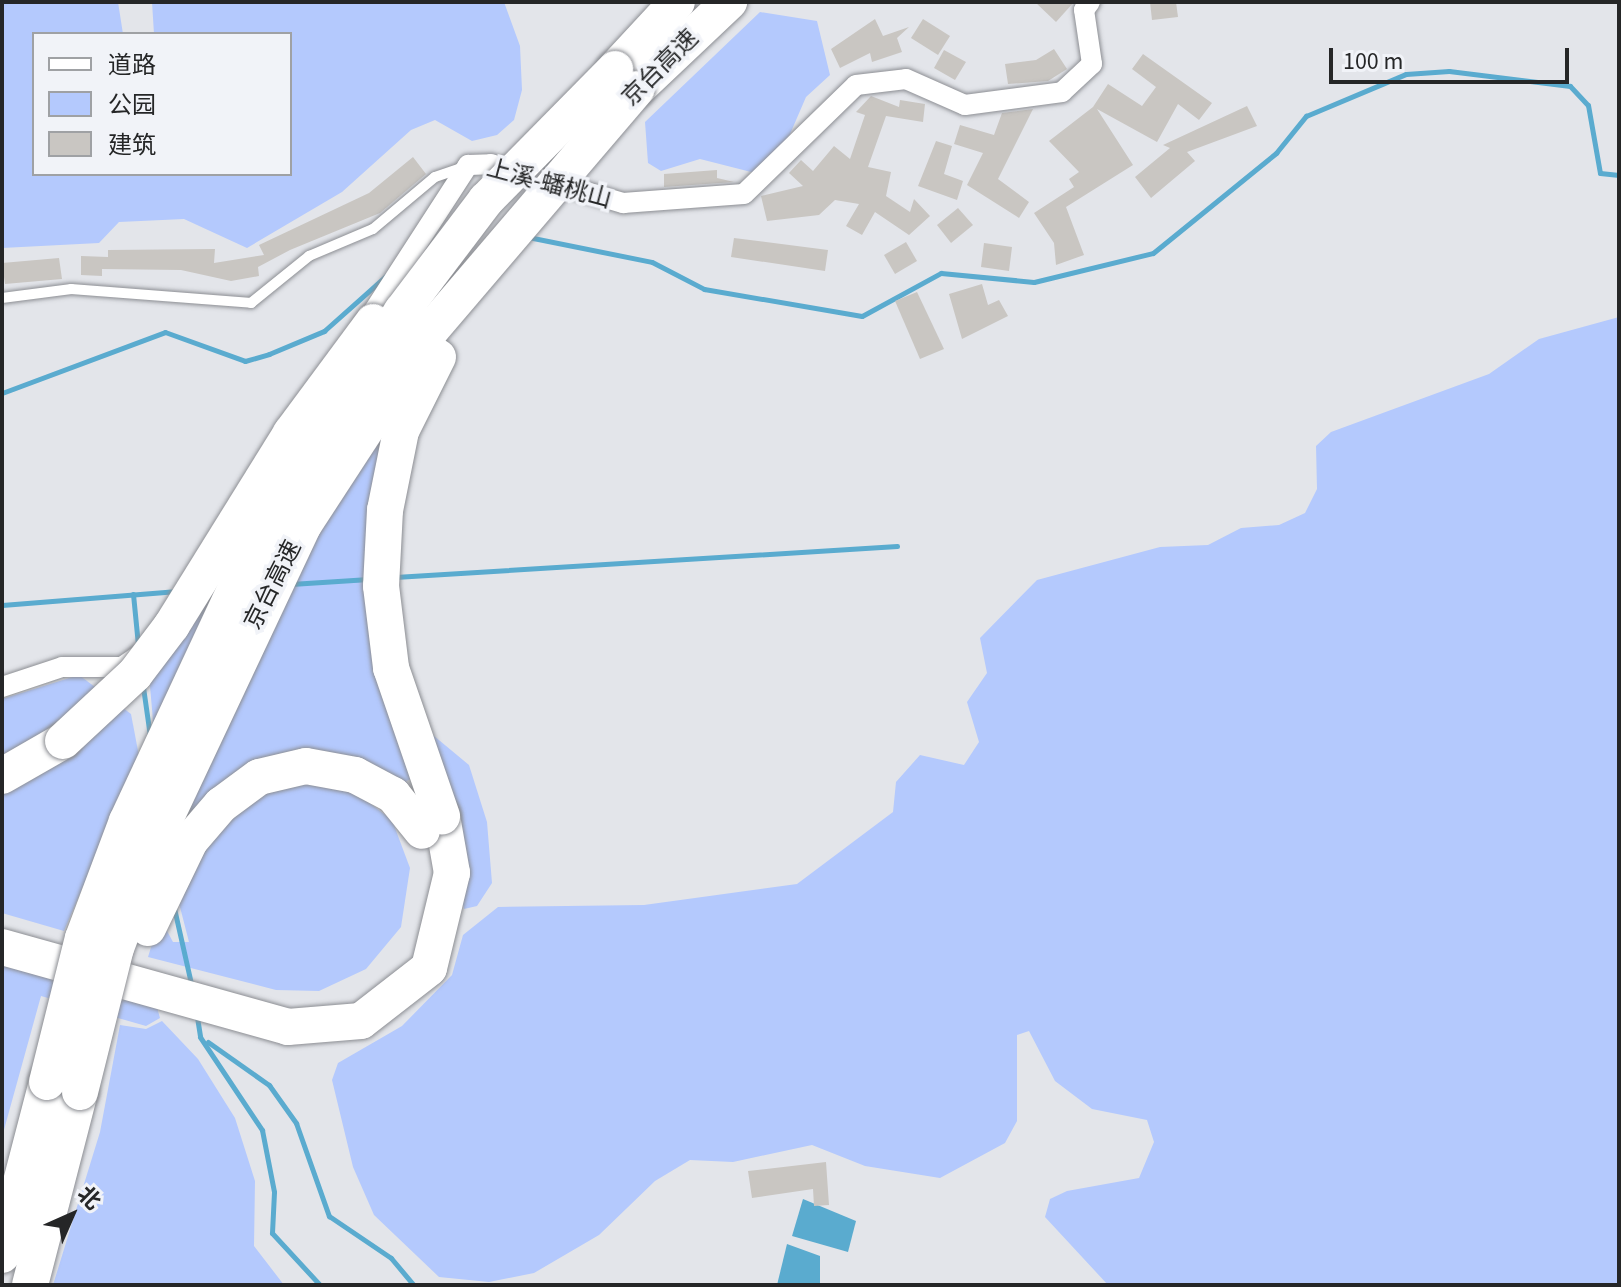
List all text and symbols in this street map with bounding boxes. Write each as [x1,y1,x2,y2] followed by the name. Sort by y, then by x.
[616,24,704,112] street label: 京台高速
[32,32,292,176] legend
[1333,32,1573,82] scale bar
[1343,44,1403,79] text: 100 m
[108,48,156,83] text: 道路
[108,88,156,123] text: 公园
[108,128,156,163] text: 建筑
[484,154,614,214] street label: 上溪-蟠桃山
[238,536,308,634] street label: 京台高速
[32,1175,112,1255] north arrow
[70,1179,108,1217] text: 北

